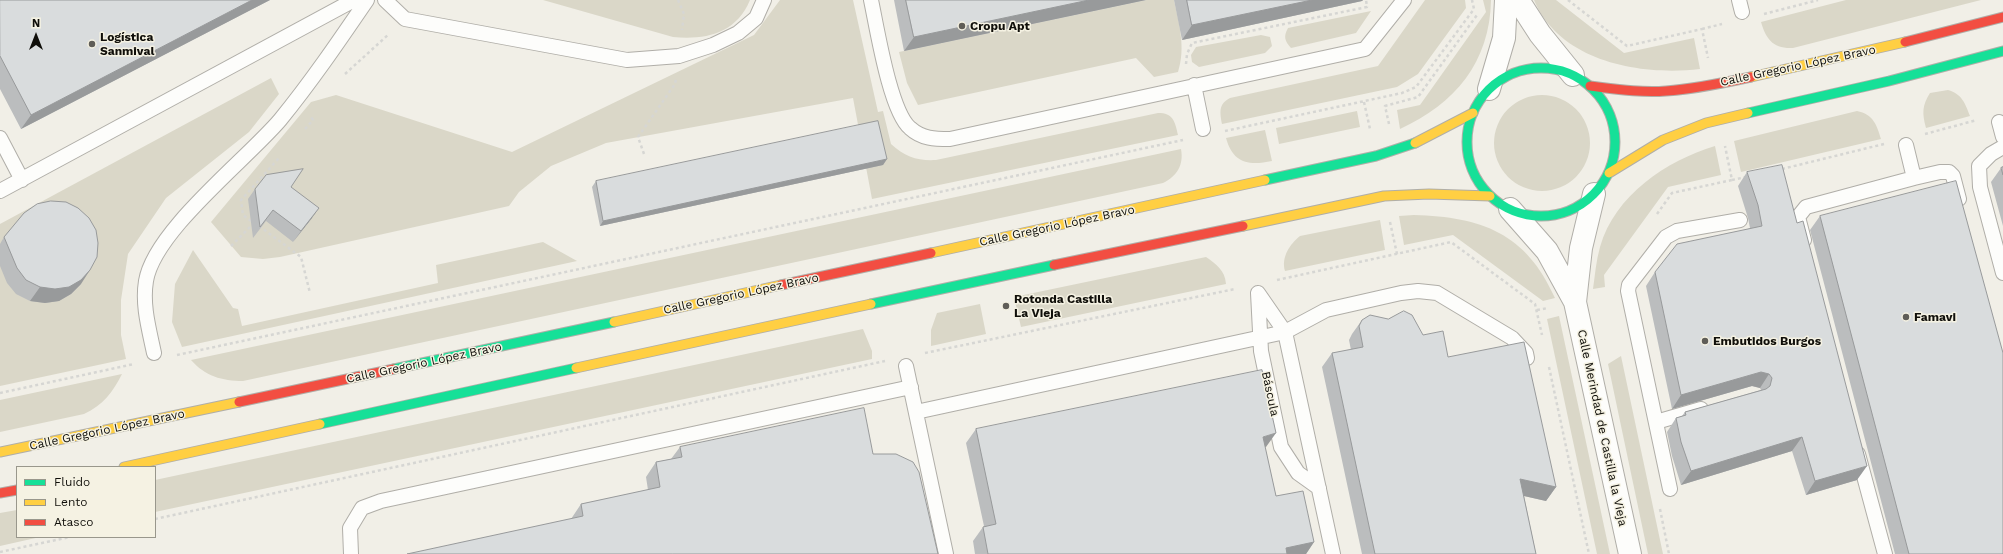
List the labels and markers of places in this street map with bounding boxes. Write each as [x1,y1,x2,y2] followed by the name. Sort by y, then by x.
[970,19,1030,33] place label: Cropu Apt
[957,21,967,31] marker: Cropu Apt
[100,30,154,58] place label: Logística Sanmival
[87,39,97,49] marker: Logística Sanmival
[1014,292,1112,320] place label: Rotonda Castilla La Vieja
[1001,301,1011,311] marker: Rotonda Castilla La Vieja
[1914,310,1956,324] place label: Famavi
[1901,312,1911,322] marker: Famavi
[1713,334,1821,348] place label: Embutidos Burgos
[1700,336,1710,346] marker: Embutidos Burgos

